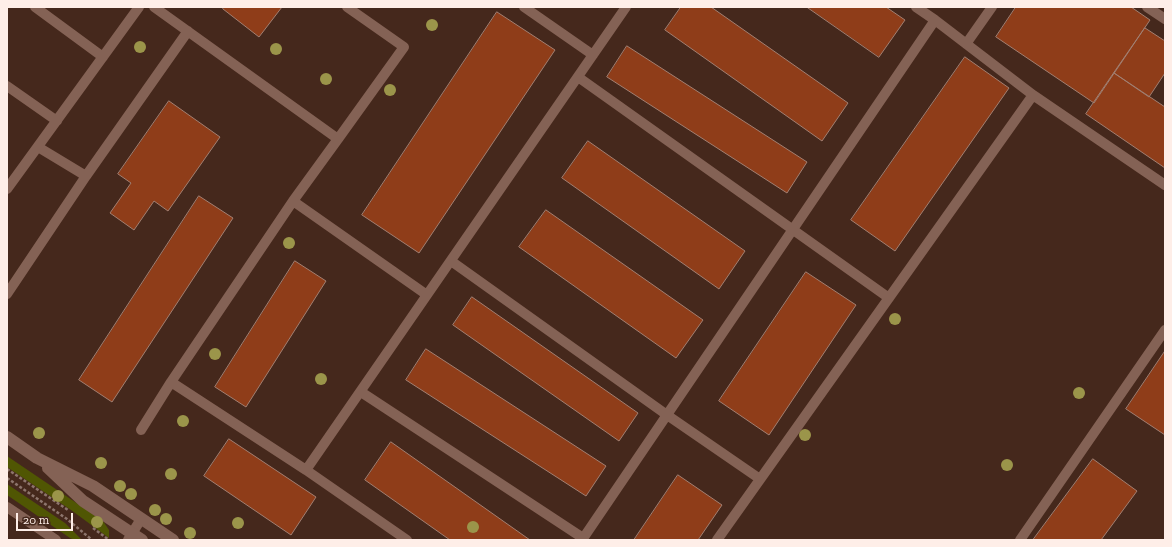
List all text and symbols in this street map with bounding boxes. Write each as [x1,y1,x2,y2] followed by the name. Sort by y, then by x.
[18,505,75,531] scale bar
[23,513,49,527] text: 20 m

